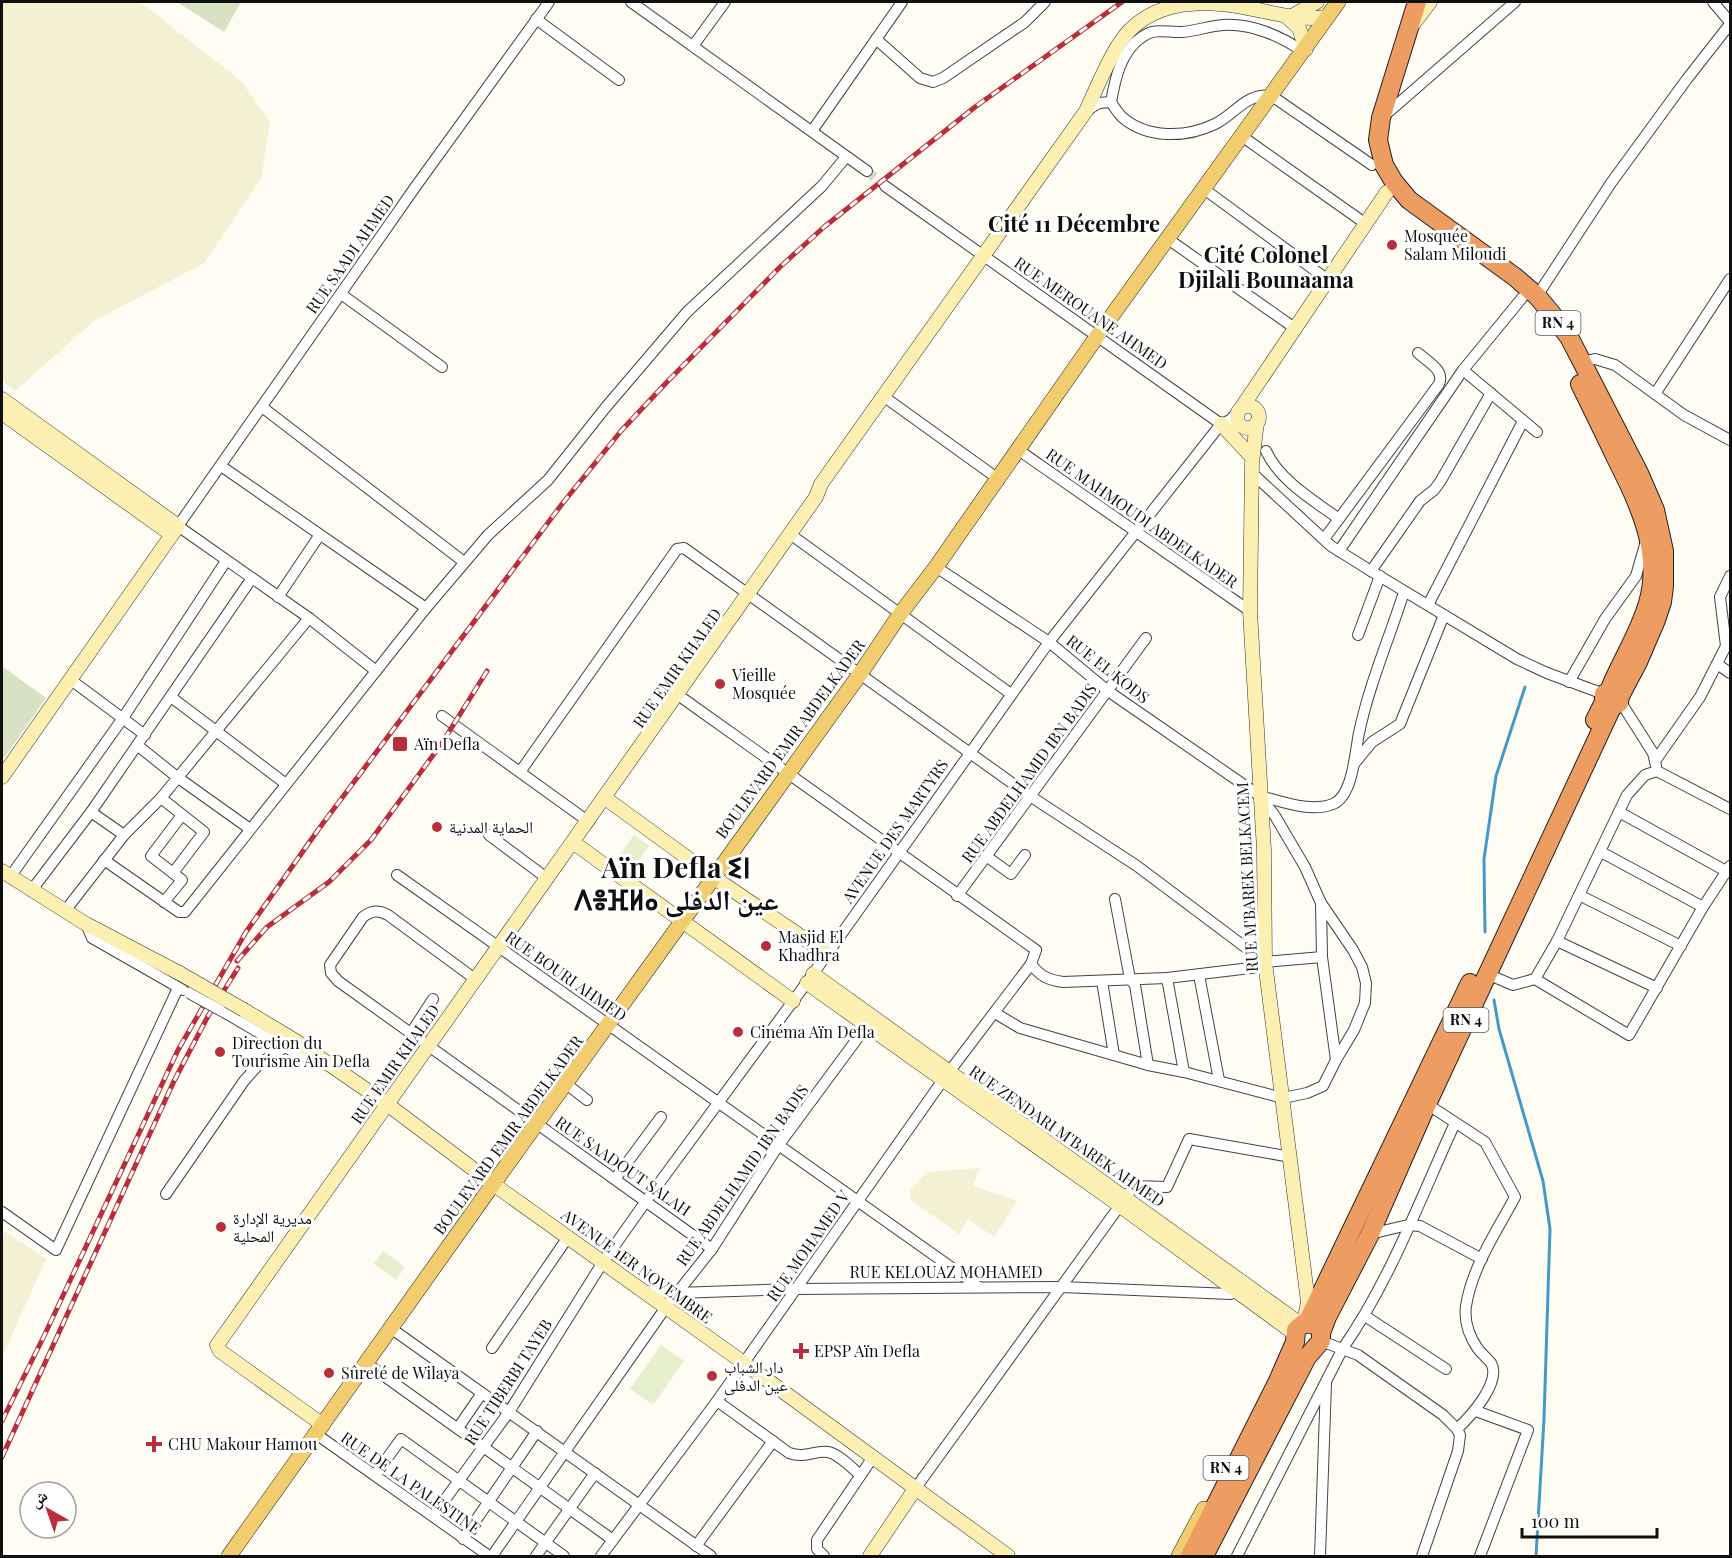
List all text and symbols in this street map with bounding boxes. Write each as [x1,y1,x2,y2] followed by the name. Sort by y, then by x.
[301,190,399,317] street label: RUE SAADI AHMED
[988,208,1160,238] district label: Cité 11 Décembre
[1404,225,1507,264] place label: Mosquée Salam Miloudi
[1385,238,1399,252] marker: Mosquée Salam Miloudi
[1178,239,1355,294] district label: Cité Colonel Djilali Bounaama
[1011,252,1172,374] street label: RUE MEROUANE AHMED
[1536,311,1580,335] road number: RN 4
[1042,443,1243,592] street label: RUE MAHMOUDI ABDELKADER
[627,604,726,732] street label: RUE EMIR KHALED
[1063,630,1154,708] street label: RUE EL KODS
[710,634,869,842] street label: BOULEVARD EMIR ABDELKADER
[731,664,796,703] place label: Vieille Mosquée
[713,677,727,691] marker: Vieille Mosquée
[956,679,1101,867] street label: RUE ABDELHAMID IBN BADIS
[413,733,480,754] place label: Aïn Defla
[391,735,409,753] marker: Aïn Defla
[836,755,952,908] street label: AVENUE DES MARTYRS
[1231,781,1262,973] street label: RUE M'BAREK BELKACEM
[449,816,533,837] place label: الحماية المدنية
[430,820,444,834] marker: الحماية المدنية
[574,848,778,918] district label: Aïn Defla ⵉⵏ ⴷⴻⴼⵍⴰ عين الدفلى
[501,926,631,1025] street label: RUE BOURI AHMED
[778,926,844,965] place label: Masjid El Khadhra
[759,939,773,953] marker: Masjid El Khadhra
[345,1000,444,1128] street label: RUE EMIR KHALED
[1444,1008,1488,1032] road number: RN 4
[750,1021,875,1042] place label: Cinéma Aïn Defla
[731,1025,745,1039] marker: Cinéma Aïn Defla
[428,1030,587,1238] street label: BOULEVARD EMIR ABDELKADER
[232,1032,370,1071] place label: Direction du Tourisme Ain Defla
[213,1045,227,1059] marker: Direction du Tourisme Ain Defla
[965,1060,1169,1211] street label: RUE ZENDARI M'BAREK AHMED
[671,1080,812,1270] street label: RUE ABDELHAMID IBN BADIS
[551,1111,695,1220] street label: RUE SAADOUT SALAH
[761,1185,854,1305] street label: RUE MOHAMED V
[557,1203,717,1327] street label: AVENUE 1ER NOVEMBRE
[233,1207,312,1246] place label: مديرية الإدارة المحلية
[214,1220,228,1234] marker: مديرية الإدارة المحلية
[850,1261,1042,1282] street label: RUE KELOUAZ MOHAMED
[459,1315,556,1449] street label: RUE TIBERBI TAYEB
[814,1340,920,1361] place label: EPSP Aïn Defla
[792,1342,810,1360] marker: EPSP Aïn Defla
[724,1356,788,1396] place label: دار الشباب عين الدفلى
[341,1362,460,1383] place label: Sûreté de Wilaya
[322,1366,336,1380] marker: Sûreté de Wilaya
[705,1369,719,1383] marker: دار الشباب عين الدفلى
[337,1426,485,1539] street label: RUE DE LA PALESTINE
[168,1433,317,1454] place label: CHU Makour Hamou
[145,1435,163,1453] marker: CHU Makour Hamou
[1204,1456,1248,1480] road number: RN 4
[18,1480,78,1540] north arrow
[25,1485,51,1512] text: ش
[1522,1501,1657,1539] scale bar
[1531,1509,1580,1533] text: 100 m

